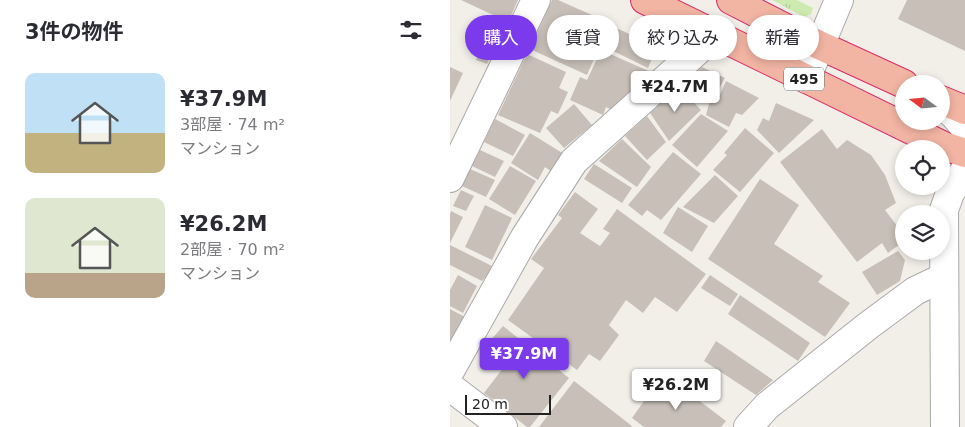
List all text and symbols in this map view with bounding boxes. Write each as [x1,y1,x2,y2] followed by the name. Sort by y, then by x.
[465,15,537,60] chip: 購入
[547,15,619,60] chip: 賃貸
[629,15,737,60] chip: 絞り込み
[747,15,819,60] chip: 新着
[397,16,425,44] icon: filters
[25,20,124,44] text: 3件の物件
[784,68,824,90] road number: 495
[634,70,716,113] pin: ¥24.7M
[895,75,950,130] north arrow
[895,75,950,260] map controls
[642,77,708,96] text: ¥24.7M
[180,87,267,111] text: ¥37.9M
[65,93,125,153] icon: home
[180,115,285,134] text: 3部屋 · 74 m²
[180,139,260,158] text: マンション
[895,140,950,195] button: locate
[895,205,950,260] button: layers
[180,212,267,236] text: ¥26.2M
[65,218,125,278] icon: home
[180,240,285,259] text: 2部屋 · 70 m²
[180,264,260,283] text: マンション
[483,338,565,380] pin: ¥37.9M
[491,344,557,363] text: ¥37.9M
[635,368,717,411] pin: ¥26.2M
[643,375,709,394] text: ¥26.2M
[465,392,551,415] scale bar
[472,396,508,412] text: 20 m

